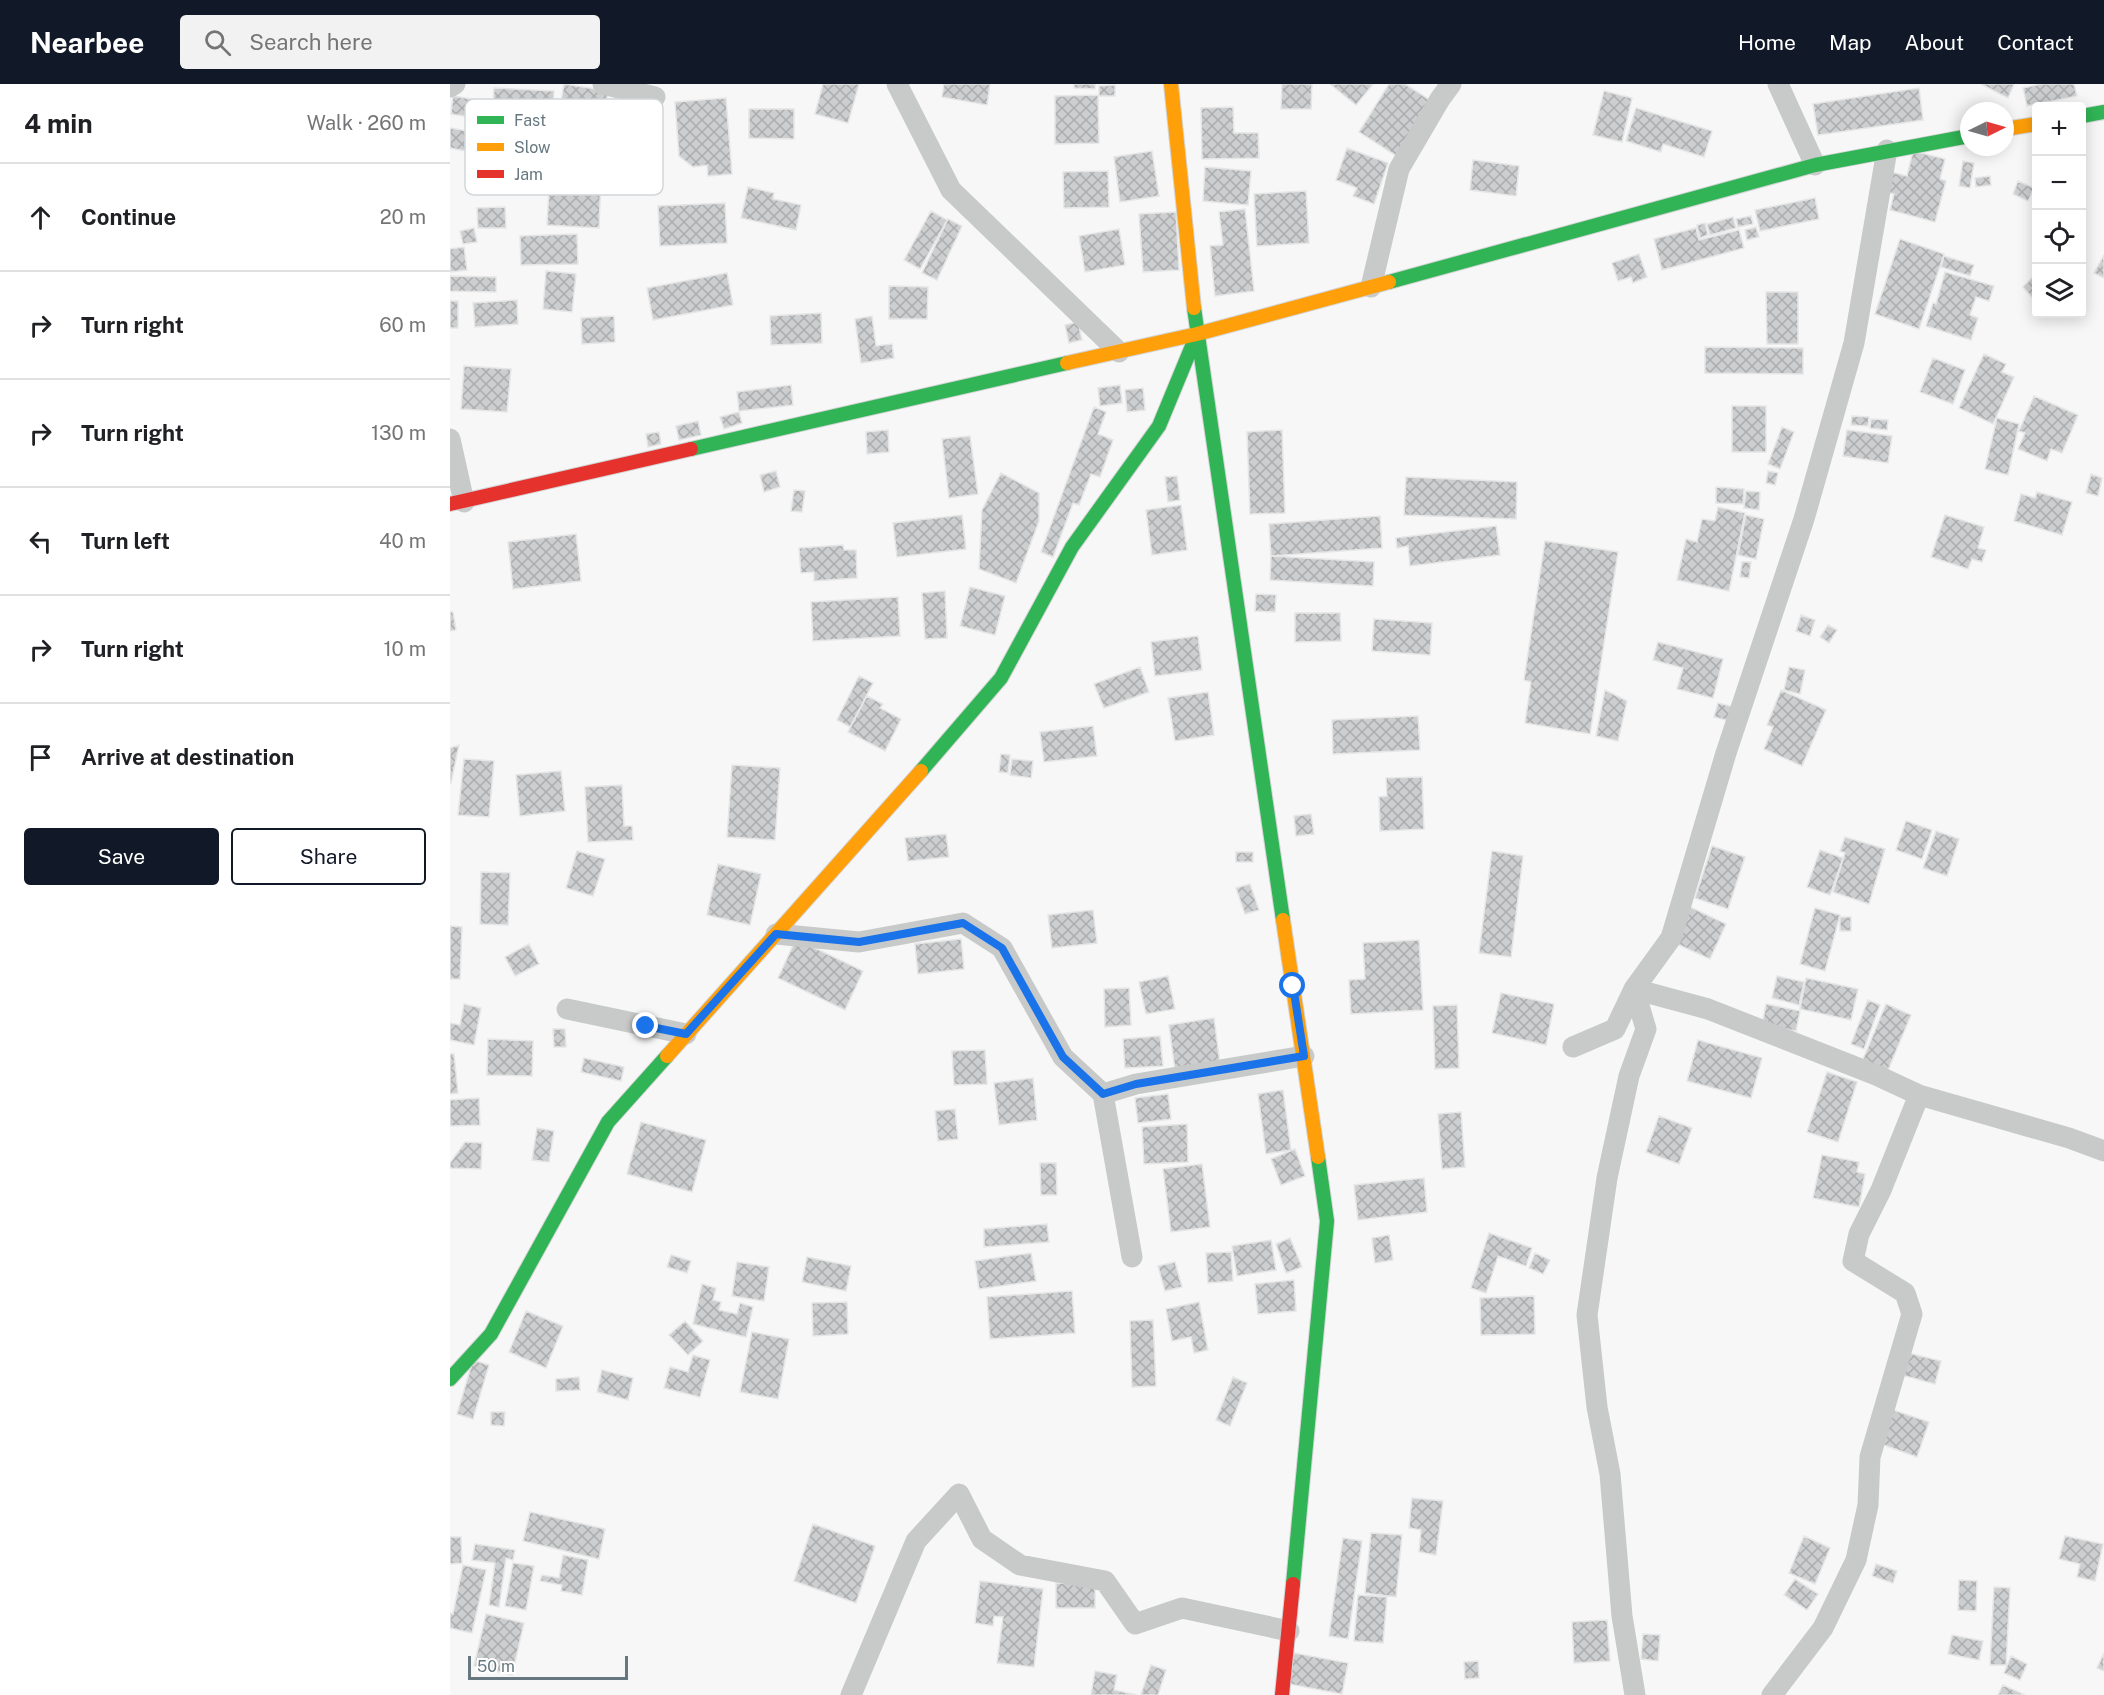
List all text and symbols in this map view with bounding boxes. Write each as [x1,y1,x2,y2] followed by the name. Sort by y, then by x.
[180,15,600,69] search box
[30,26,144,59] text: Nearbee
[201,26,234,59] icon: search
[249,29,373,55] text: Search here
[1738,30,1796,55] text: Home
[1829,30,1872,55] text: Map
[1905,30,1964,55] text: About
[1997,30,2074,55] text: Contact
[465,99,663,195] legend
[1960,102,2014,156] north arrow
[2032,102,2086,318] map controls
[2032,102,2086,156] button: +
[24,108,93,139] text: 4 min
[307,111,426,135] text: Walk · 260 m
[514,111,546,130] text: Fast
[514,138,551,157] text: Slow
[2032,156,2086,210] button: −
[514,165,543,184] text: Jam
[24,201,57,234] icon: ahead
[81,204,176,230] text: Continue
[380,205,426,229] text: 20 m
[2032,210,2086,264] button: locate
[2032,264,2086,318] button: layers
[24,309,57,342] icon: right
[81,312,184,338] text: Turn right
[379,313,426,337] text: 60 m
[24,417,57,450] icon: right
[81,420,184,446] text: Turn right
[371,421,426,445] text: 130 m
[24,525,57,558] icon: left
[81,528,170,554] text: Turn left
[379,529,426,553] text: 40 m
[24,633,57,666] icon: right
[81,636,184,662] text: Turn right
[383,637,426,661] text: 10 m
[24,741,57,774] icon: arrive
[81,744,294,770] text: Arrive at destination
[24,828,219,885] button: Save
[231,828,426,885] button: Share
[1279,972,1305,998] route start
[632,1012,658,1038] route end
[468,1653,628,1680] scale bar
[477,1657,515,1676] text: 50 m

